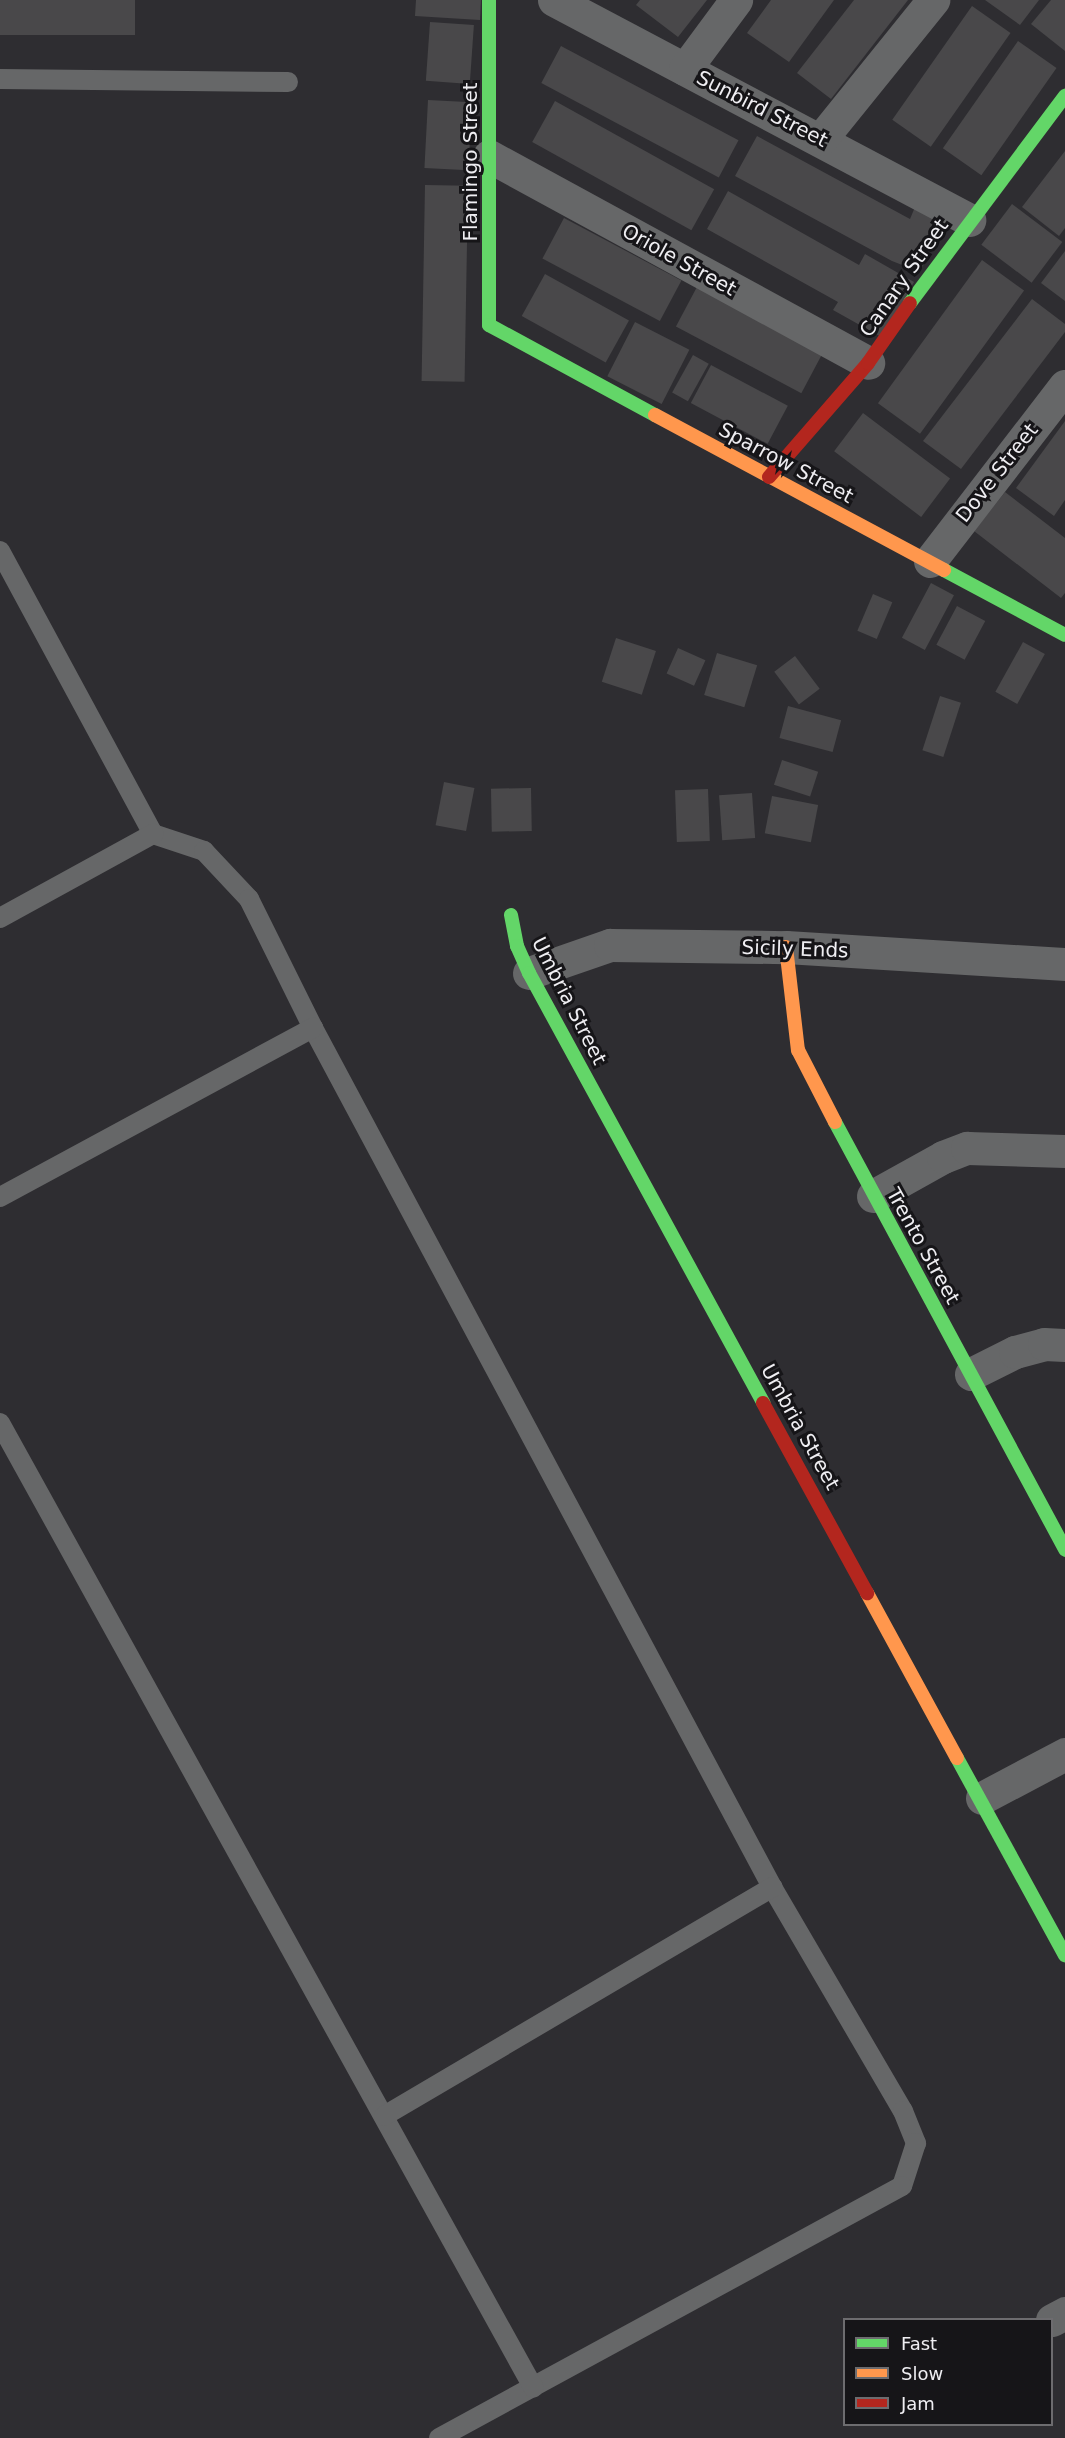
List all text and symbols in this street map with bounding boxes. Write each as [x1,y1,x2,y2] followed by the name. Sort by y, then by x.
[692,66,832,152] street label: Sunbird Street
[458,82,482,242] street label: Flamingo Street
[854,214,954,342] street label: Canary Street
[618,219,740,301] street label: Oriole Street
[715,417,857,509] street label: Sparrow Street
[951,419,1043,527] street label: Dove Street
[527,933,611,1069] street label: Umbria Street
[741,935,849,963] street label: Sicily Ends
[881,1184,965,1308] street label: Trento Street
[756,1360,844,1494] street label: Umbria Street
[843,2318,1053,2426] legend
[901,2333,937,2354] text: Fast
[901,2363,943,2384] text: Slow
[901,2393,935,2414] text: Jam

